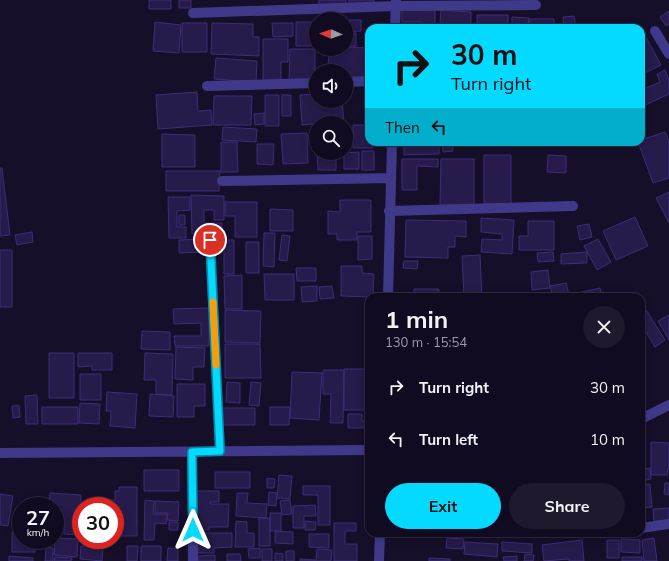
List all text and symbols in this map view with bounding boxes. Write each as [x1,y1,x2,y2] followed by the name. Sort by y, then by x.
[309,12,353,56] north arrow
[309,12,353,160] map controls
[451,37,517,72] text: 30 m
[385,40,437,92] icon: right
[309,64,353,108] button: sound
[451,72,531,95] text: Turn right
[309,116,353,160] button: search
[428,116,450,138] icon: left
[385,118,420,137] text: Then
[193,223,227,257] pin
[199,229,221,251] icon: arrive
[385,304,448,334] text: 1 min
[583,306,625,348] button: close
[385,334,467,350] text: 130 m · 15:54
[385,376,407,398] icon: right
[419,378,489,397] text: Turn right
[590,378,625,397] text: 30 m
[385,428,407,450] icon: left
[419,430,478,449] text: Turn left
[590,430,625,449] text: 10 m
[385,483,501,529] button: Exit
[509,483,625,529] button: Share
[72,497,124,549] speed limit sign: 30
[26,505,50,530] text: 27
[172,509,214,551] position arrow
[27,526,49,539] text: km/h

